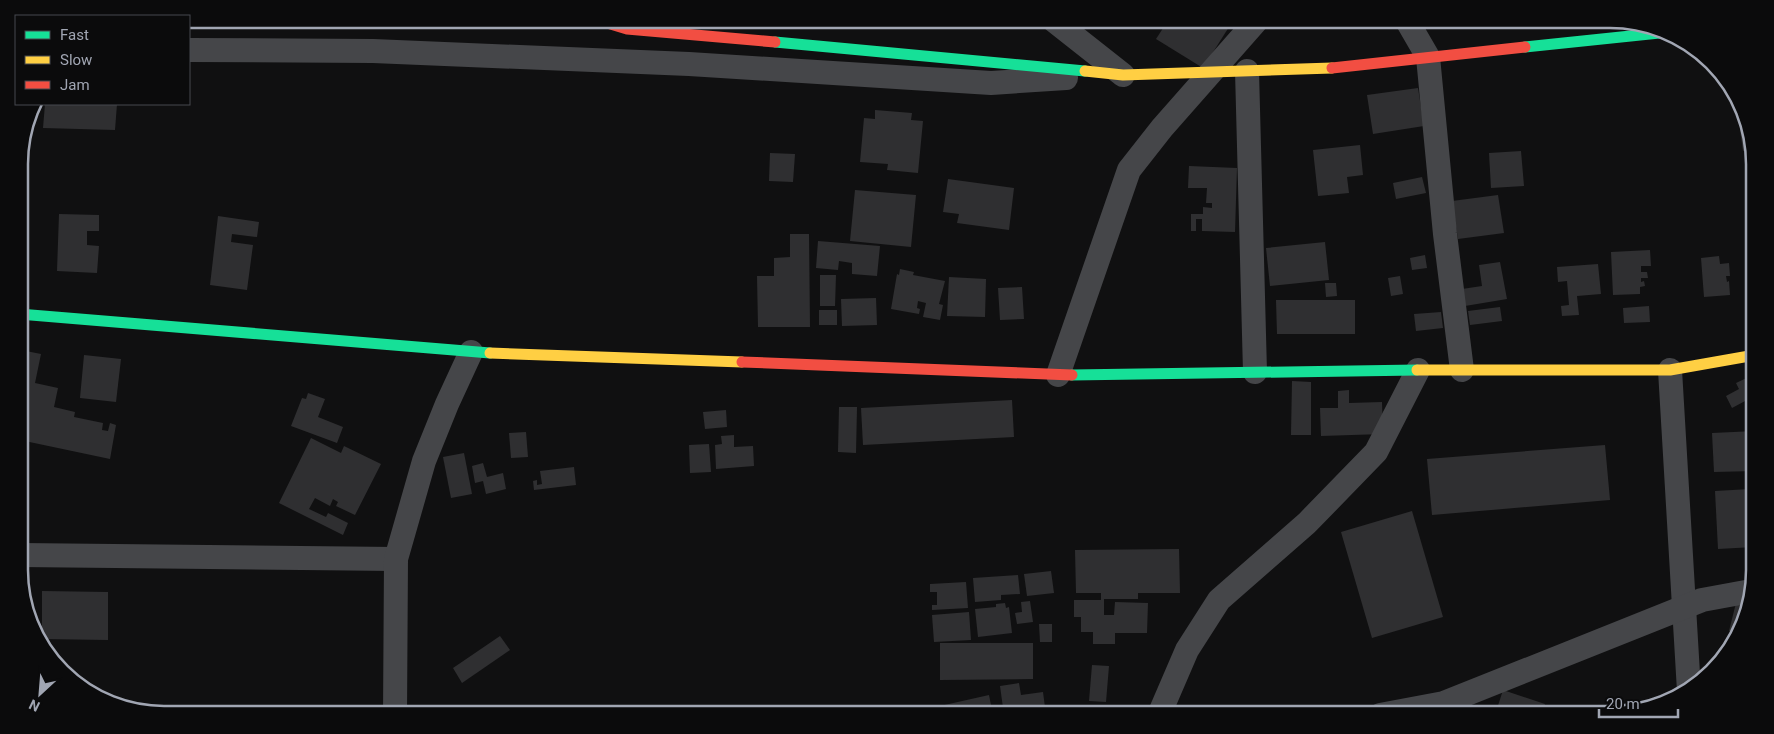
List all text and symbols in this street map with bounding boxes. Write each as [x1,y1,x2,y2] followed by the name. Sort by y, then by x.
[15,15,190,105] legend
[60,26,89,44] text: Fast
[60,51,92,69] text: Slow
[60,76,90,94] text: Jam
[15,669,65,719] north arrow
[1599,686,1678,718] scale bar
[1606,695,1640,713] text: 20 m
[26,696,42,715] text: N

